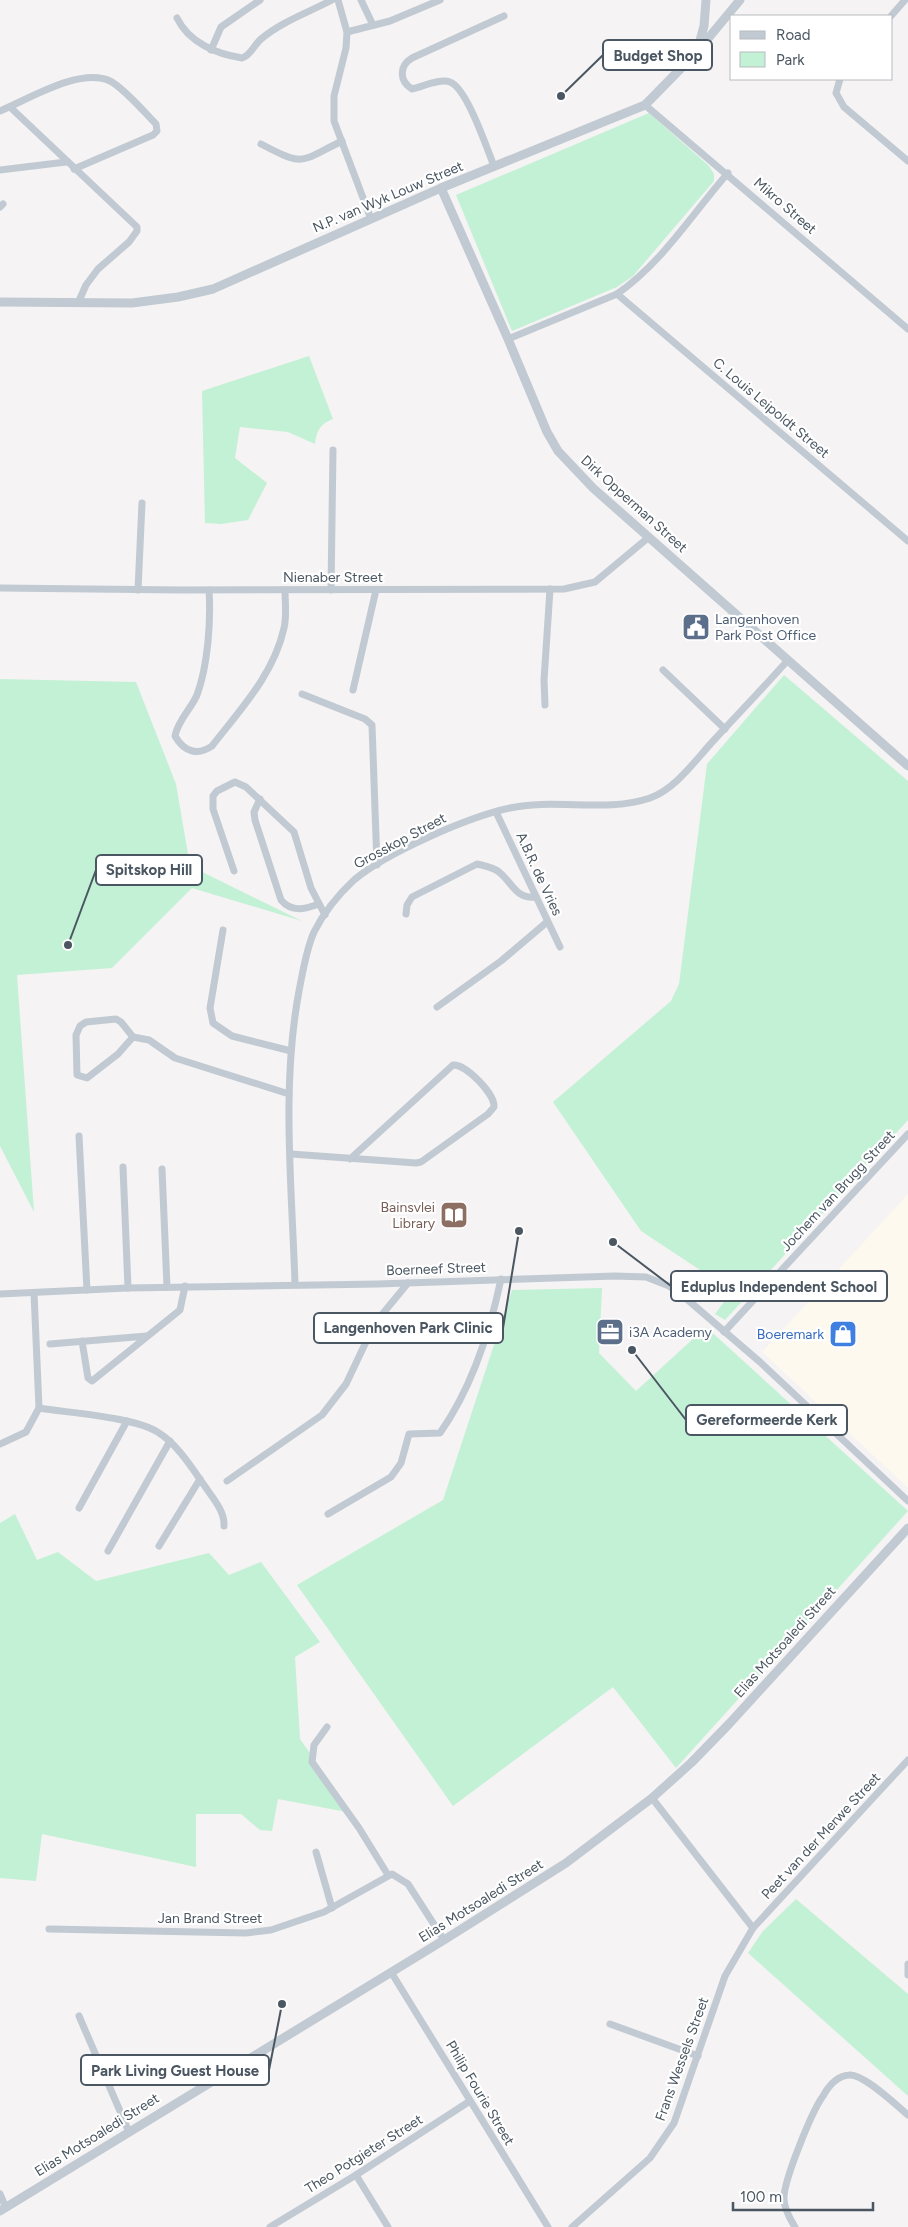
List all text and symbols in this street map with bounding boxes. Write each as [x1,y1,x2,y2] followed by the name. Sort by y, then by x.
[730,15,893,80] legend
[776,26,811,44] text: Road
[603,40,712,70] callout: Budget Shop
[614,47,702,65] text: Budget Shop
[776,51,805,69] text: Park
[310,158,466,236] street label: N.P. van Wyk Louw Street
[750,174,820,238] street label: Mikro Street
[709,354,833,462] street label: C. Louis Leipoldt Street
[577,452,691,556] street label: Dirk Opperman Street
[283,569,383,586] street label: Nienaber Street
[715,611,816,644] place label: Langenhoven Park Post Office
[681,612,711,642] public building icon: Langenhoven Park Post Office
[351,809,449,873] street label: Grosskop Street
[512,830,566,918] street label: A.B.R. de Vries
[96,855,202,885] callout: Spitskop Hill
[106,861,192,879] text: Spitskop Hill
[777,1127,899,1255] street label: Jochem van Brugg Street
[380,1199,436,1232] place label: Bainsvlei Library
[439,1200,469,1230] library icon: Bainsvlei Library
[386,1259,486,1279] street label: Boerneef Street
[671,1271,887,1301] callout: Eduplus Independent School
[681,1278,877,1296] text: Eduplus Independent School
[314,1313,503,1343] callout: Langenhoven Park Clinic
[595,1317,625,1347] office icon: i3A Academy
[323,1319,493,1337] text: Langenhoven Park Clinic
[828,1319,858,1349] shop icon: Boeremark
[629,1324,713,1341] place label: i3A Academy
[757,1326,824,1343] place label: Boeremark
[686,1405,847,1435] callout: Gereformeerde Kerk
[696,1411,838,1429] text: Gereformeerde Kerk
[731,1583,839,1701] street label: Elias Motsoaledi Street
[758,1769,884,1903] street label: Peet van der Merwe Street
[416,1856,546,1946] street label: Elias Motsoaledi Street
[158,1910,262,1927] street label: Jan Brand Street
[652,1995,712,2123] street label: Frans Wessels Street
[442,2038,518,2148] street label: Philip Fourie Street
[81,2055,269,2085] callout: Park Living Guest House
[91,2062,260,2080] text: Park Living Guest House
[32,2090,162,2180] street label: Elias Motsoaledi Street
[302,2111,426,2197] street label: Theo Potgieter Street
[733,2180,873,2212] scale bar
[740,2188,782,2206] text: 100 m

